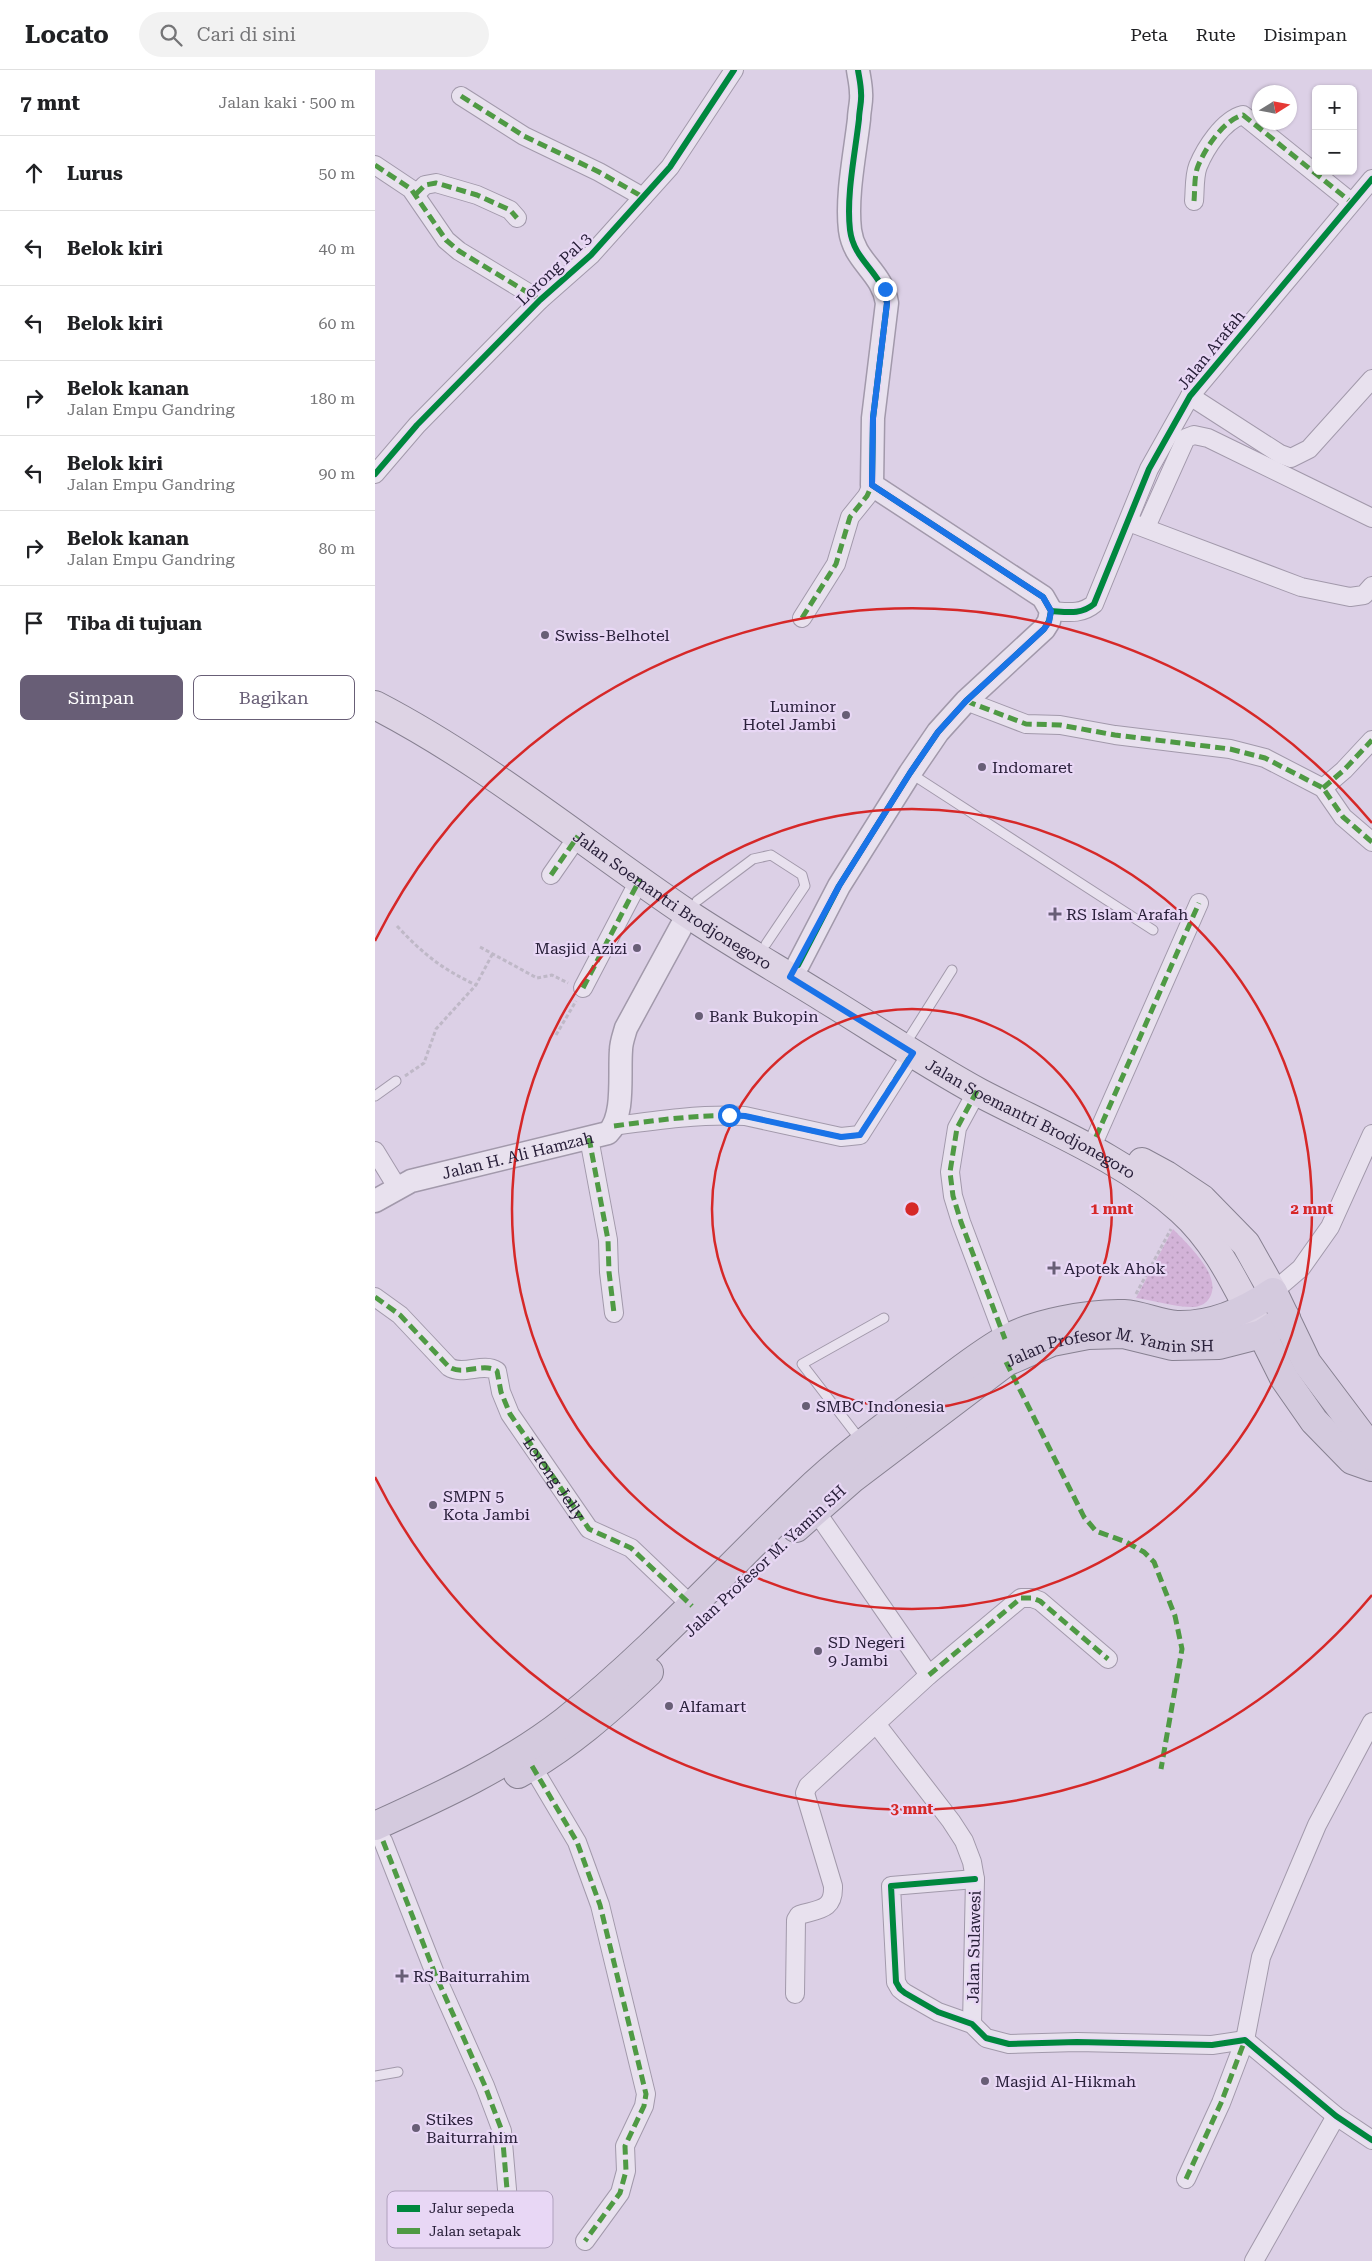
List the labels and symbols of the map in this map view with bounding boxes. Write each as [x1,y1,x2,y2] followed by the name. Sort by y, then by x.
[1252,85,1297,130] north arrow
[513,229,595,309] street label: Lorong Pal 3
[874,278,897,301] route end
[1173,306,1249,394] street label: Jalan Arafah
[555,626,670,645] place label: Swiss-Belhotel
[539,629,551,641] marker: Swiss-Belhotel
[742,697,836,734] place label: Luminor Hotel Jambi
[840,709,852,721] marker: Luminor Hotel Jambi
[992,758,1073,777] place label: Indomaret
[976,761,988,773] marker: Indomaret
[570,826,775,973] street label: Jalan Soemantri Brodjonegoro
[1066,905,1188,924] place label: RS Islam Arafah
[1048,907,1062,921] marker: RS Islam Arafah
[535,939,627,958] place label: Masjid Azizi
[631,942,643,954] marker: Masjid Azizi
[709,1007,818,1026] place label: Bank Bukopin
[693,1010,705,1022] marker: Bank Bukopin
[923,1054,1139,1183] street label: Jalan Soemantri Brodjonegoro
[718,1104,741,1127] route start
[440,1127,595,1183] street label: Jalan H. Ali Hamzah
[903,1200,921,1218] centre of rings
[1091,1200,1133,1218] text: 1 mnt
[1291,1200,1333,1218] text: 2 mnt
[1064,1259,1166,1278] place label: Apotek Ahok
[1048,1262,1060,1274] marker: Apotek Ahok
[1002,1323,1214,1371] street label: Jalan Profesor M. Yamin SH
[816,1397,945,1416] place label: SMBC Indonesia
[800,1400,812,1412] marker: SMBC Indonesia
[519,1434,590,1524] street label: Lorong Jelly
[680,1481,850,1641] street label: Jalan Profesor M. Yamin SH
[443,1487,530,1524] place label: SMPN 5 Kota Jambi
[427,1499,439,1511] marker: SMPN 5 Kota Jambi
[828,1633,905,1670] place label: SD Negeri 9 Jambi
[812,1645,824,1657] marker: SD Negeri 9 Jambi
[679,1697,746,1716] place label: Alfamart
[663,1700,675,1712] marker: Alfamart
[891,1800,933,1818] text: 3 mnt
[964,1890,984,2004] street label: Jalan Sulawesi
[413,1967,531,1986] place label: RS Baiturrahim
[395,1969,409,1983] marker: RS Baiturrahim
[995,2072,1136,2091] place label: Masjid Al-Hikmah
[979,2075,991,2087] marker: Masjid Al-Hikmah
[426,2110,518,2147] place label: Stikes Baiturrahim
[410,2122,422,2134] marker: Stikes Baiturrahim
[387,2191,553,2248] legend
[429,2200,515,2216] text: Jalur sepeda
[429,2223,521,2239] text: Jalan setapak

